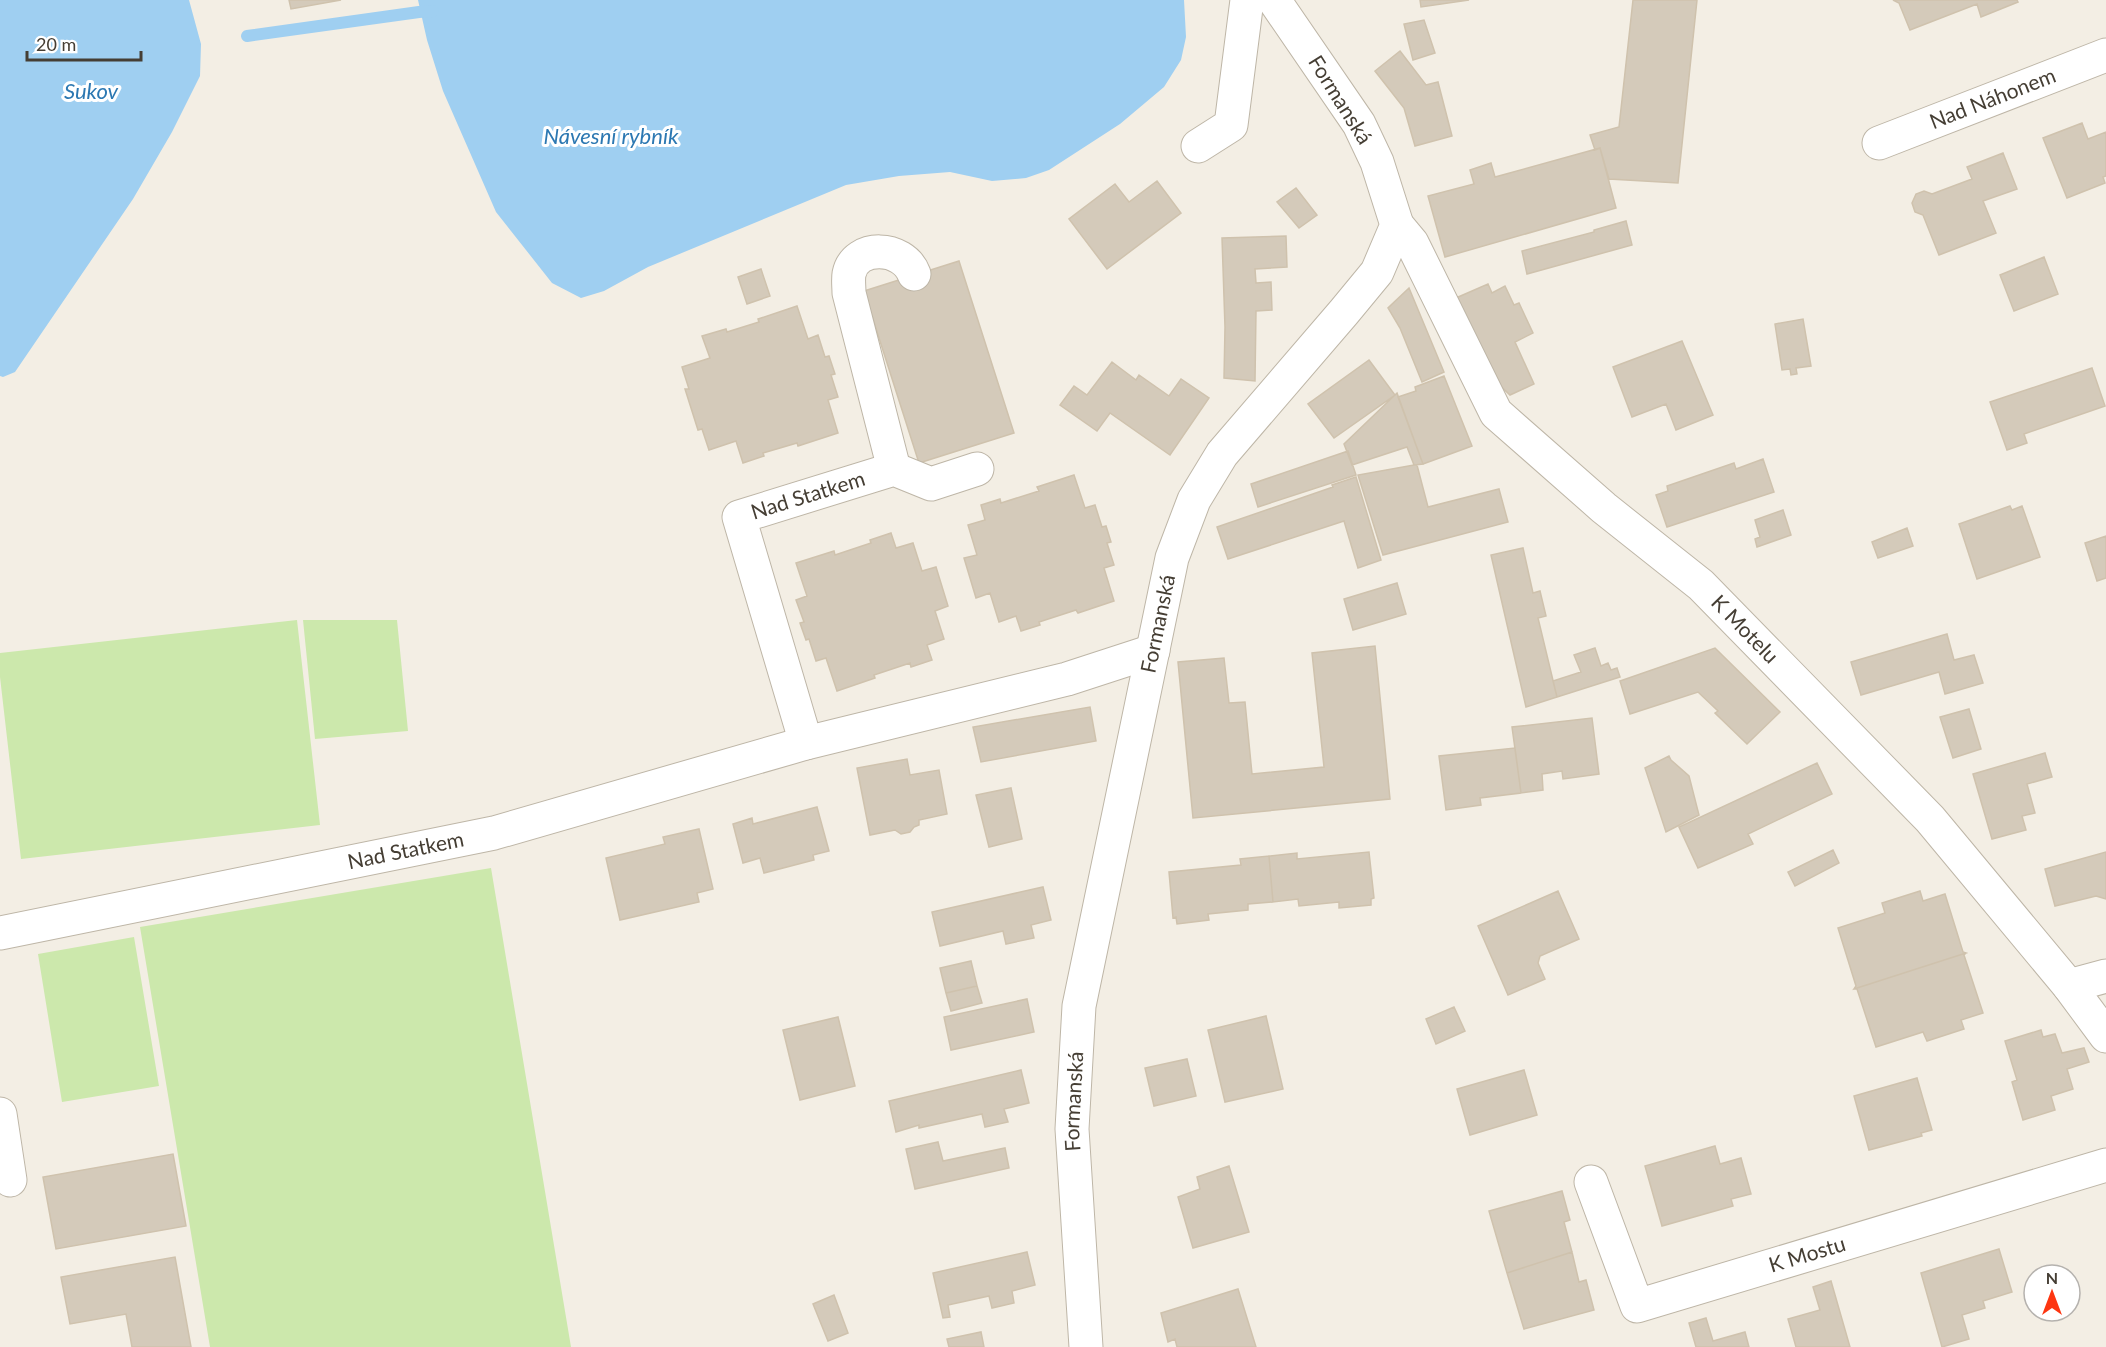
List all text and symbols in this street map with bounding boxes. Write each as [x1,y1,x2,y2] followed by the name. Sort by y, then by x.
[27,24,141,62] scale bar
[36,33,76,55] text: 20 m
[1304,50,1378,148] street label: Formanská
[1926,62,2059,133] street label: Nad Náhonem
[64,77,118,104] water label: Sukov
[544,122,679,149] water label: Návesní rybník
[748,465,868,524] street label: Nad Statkem
[1134,572,1179,675] street label: Formanská
[1707,589,1784,668] street label: K Motelu
[345,825,466,873] street label: Nad Statkem
[1058,1051,1087,1152] street label: Formanská
[1765,1230,1848,1277] street label: K Mostu
[2022,1263,2082,1323] north arrow
[2046,1268,2058,1287] text: N

